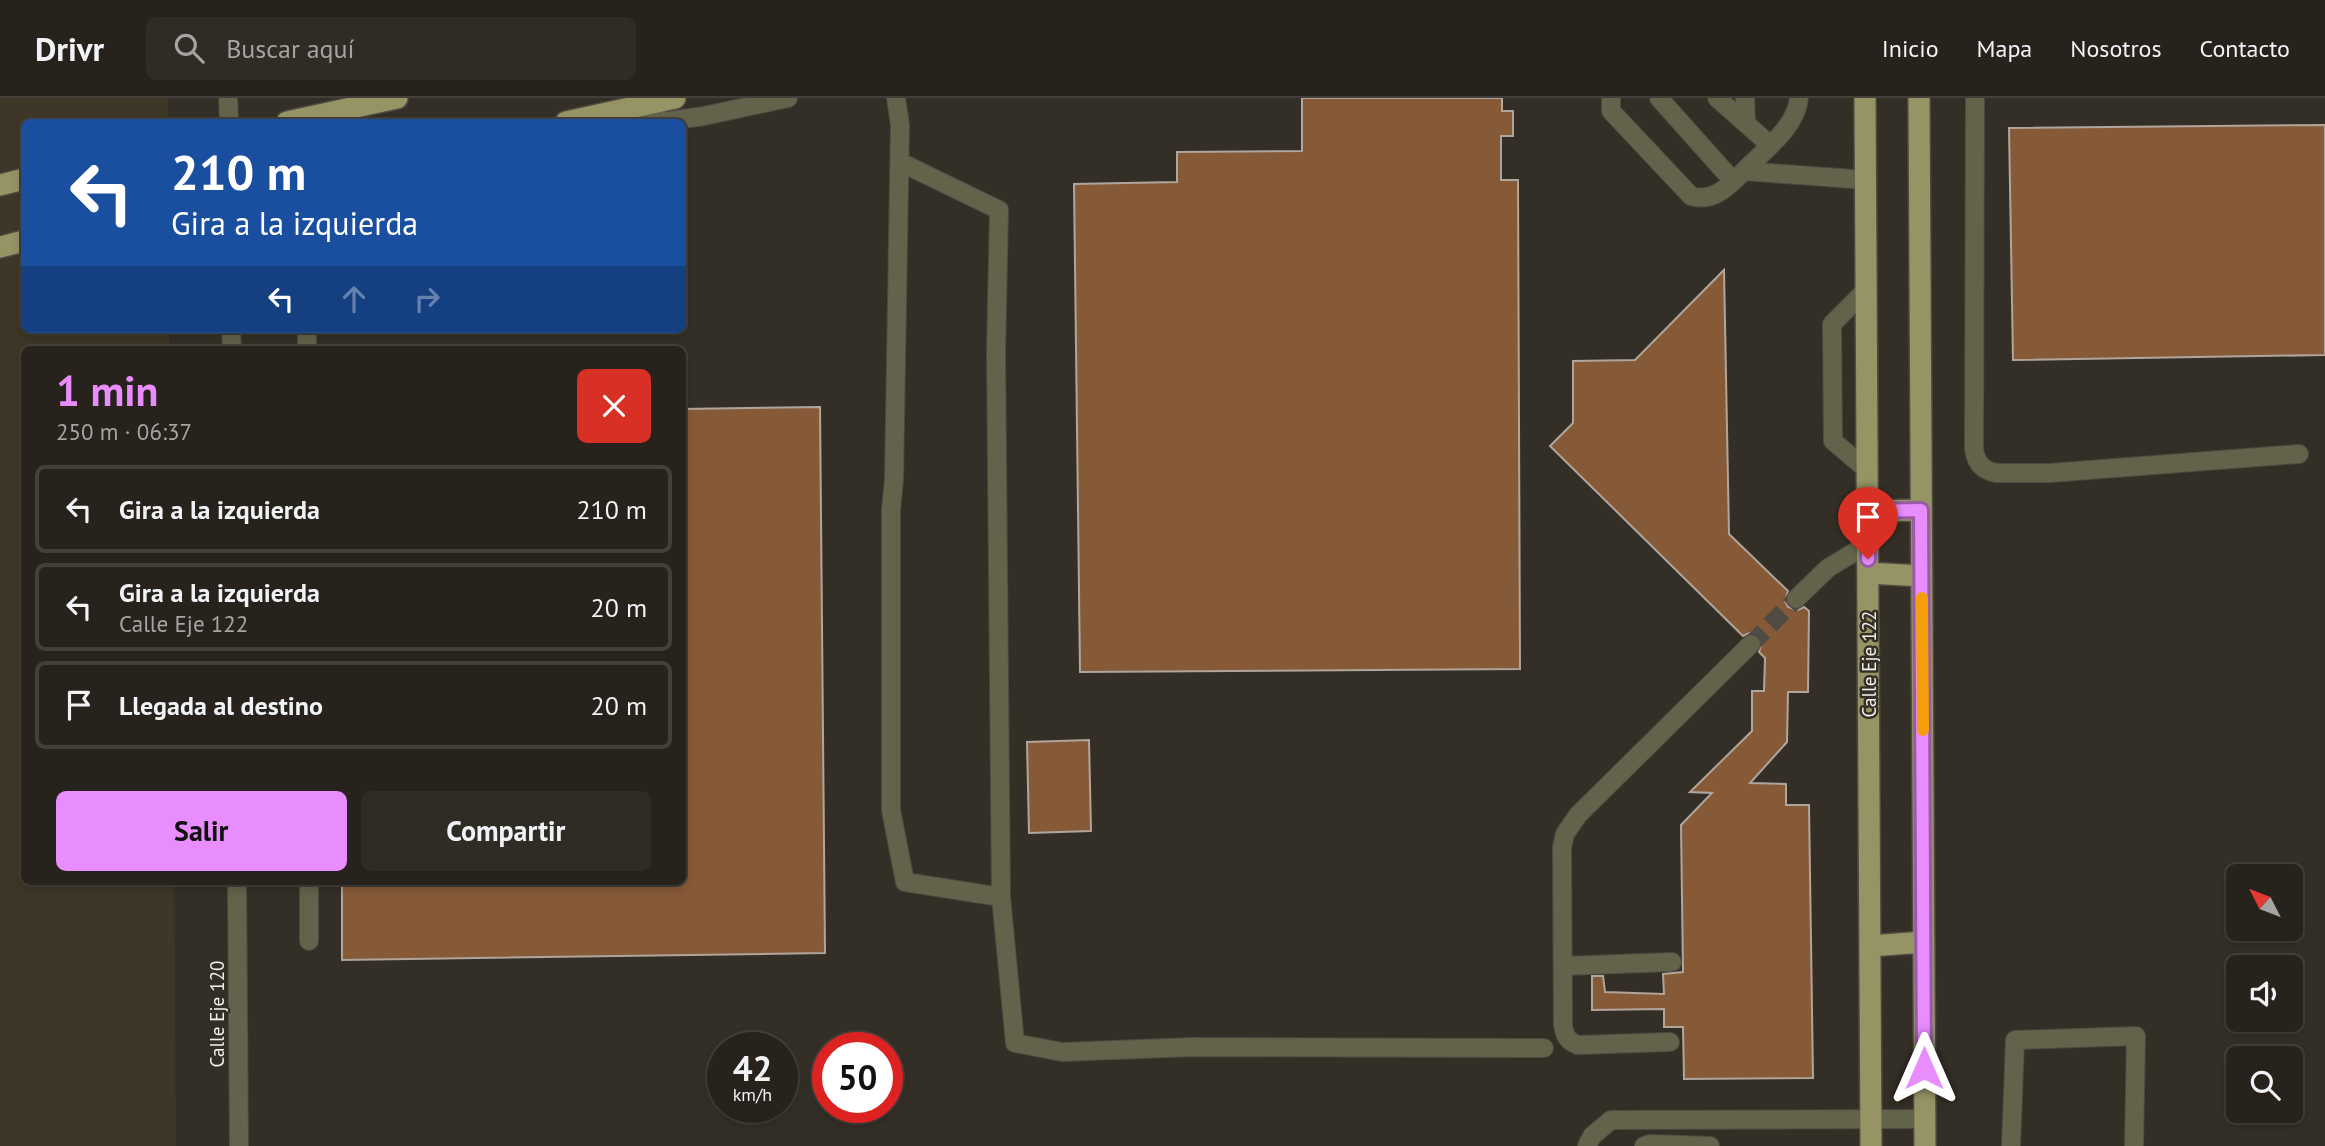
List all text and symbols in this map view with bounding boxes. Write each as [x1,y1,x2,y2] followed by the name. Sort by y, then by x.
[146,17,636,80] search box
[35,27,104,70] text: Drivr
[170,29,208,67] icon: search
[226,32,355,65] text: Buscar aquí
[1882,33,1939,64] text: Inicio
[1977,33,2032,64] text: Mapa
[2070,33,2162,64] text: Nosotros
[2200,33,2290,64] text: Contacto
[171,140,306,204] text: 210 m
[56,147,147,238] icon: left
[171,202,418,244] text: Gira a la izquierda
[262,280,300,318] icon: left
[335,280,373,318] icon: ahead
[408,280,446,318] icon: right
[56,363,158,418] text: 1 min
[577,369,651,443] button: close
[56,417,192,446] text: 250 m · 06:37
[1838,487,1898,559] pin
[60,490,98,528] icon: left
[119,493,320,526] text: Gira a la izquierda
[576,493,647,526] text: 210 m
[1849,498,1887,536] icon: arrive
[119,576,320,609] text: Gira a la izquierda
[60,588,98,626] icon: left
[591,591,647,624] text: 20 m
[119,609,248,638] text: Calle Eje 122
[1857,611,1881,717] street label: Calle Eje 122
[60,686,98,724] icon: arrive
[119,689,323,722] text: Llegada al destino
[591,689,647,722] text: 20 m
[56,791,347,871] button: Salir
[361,791,651,871] button: Compartir
[2226,864,2303,942] north arrow
[2226,864,2303,1123] map controls
[2226,955,2303,1032] button: sound
[205,961,229,1067] street label: Calle Eje 120
[1887,1031,1961,1105] position arrow
[812,1032,903,1123] speed limit sign: 50
[733,1045,772,1091] text: 42
[2226,1046,2303,1123] button: search
[733,1083,772,1106] text: km/h

